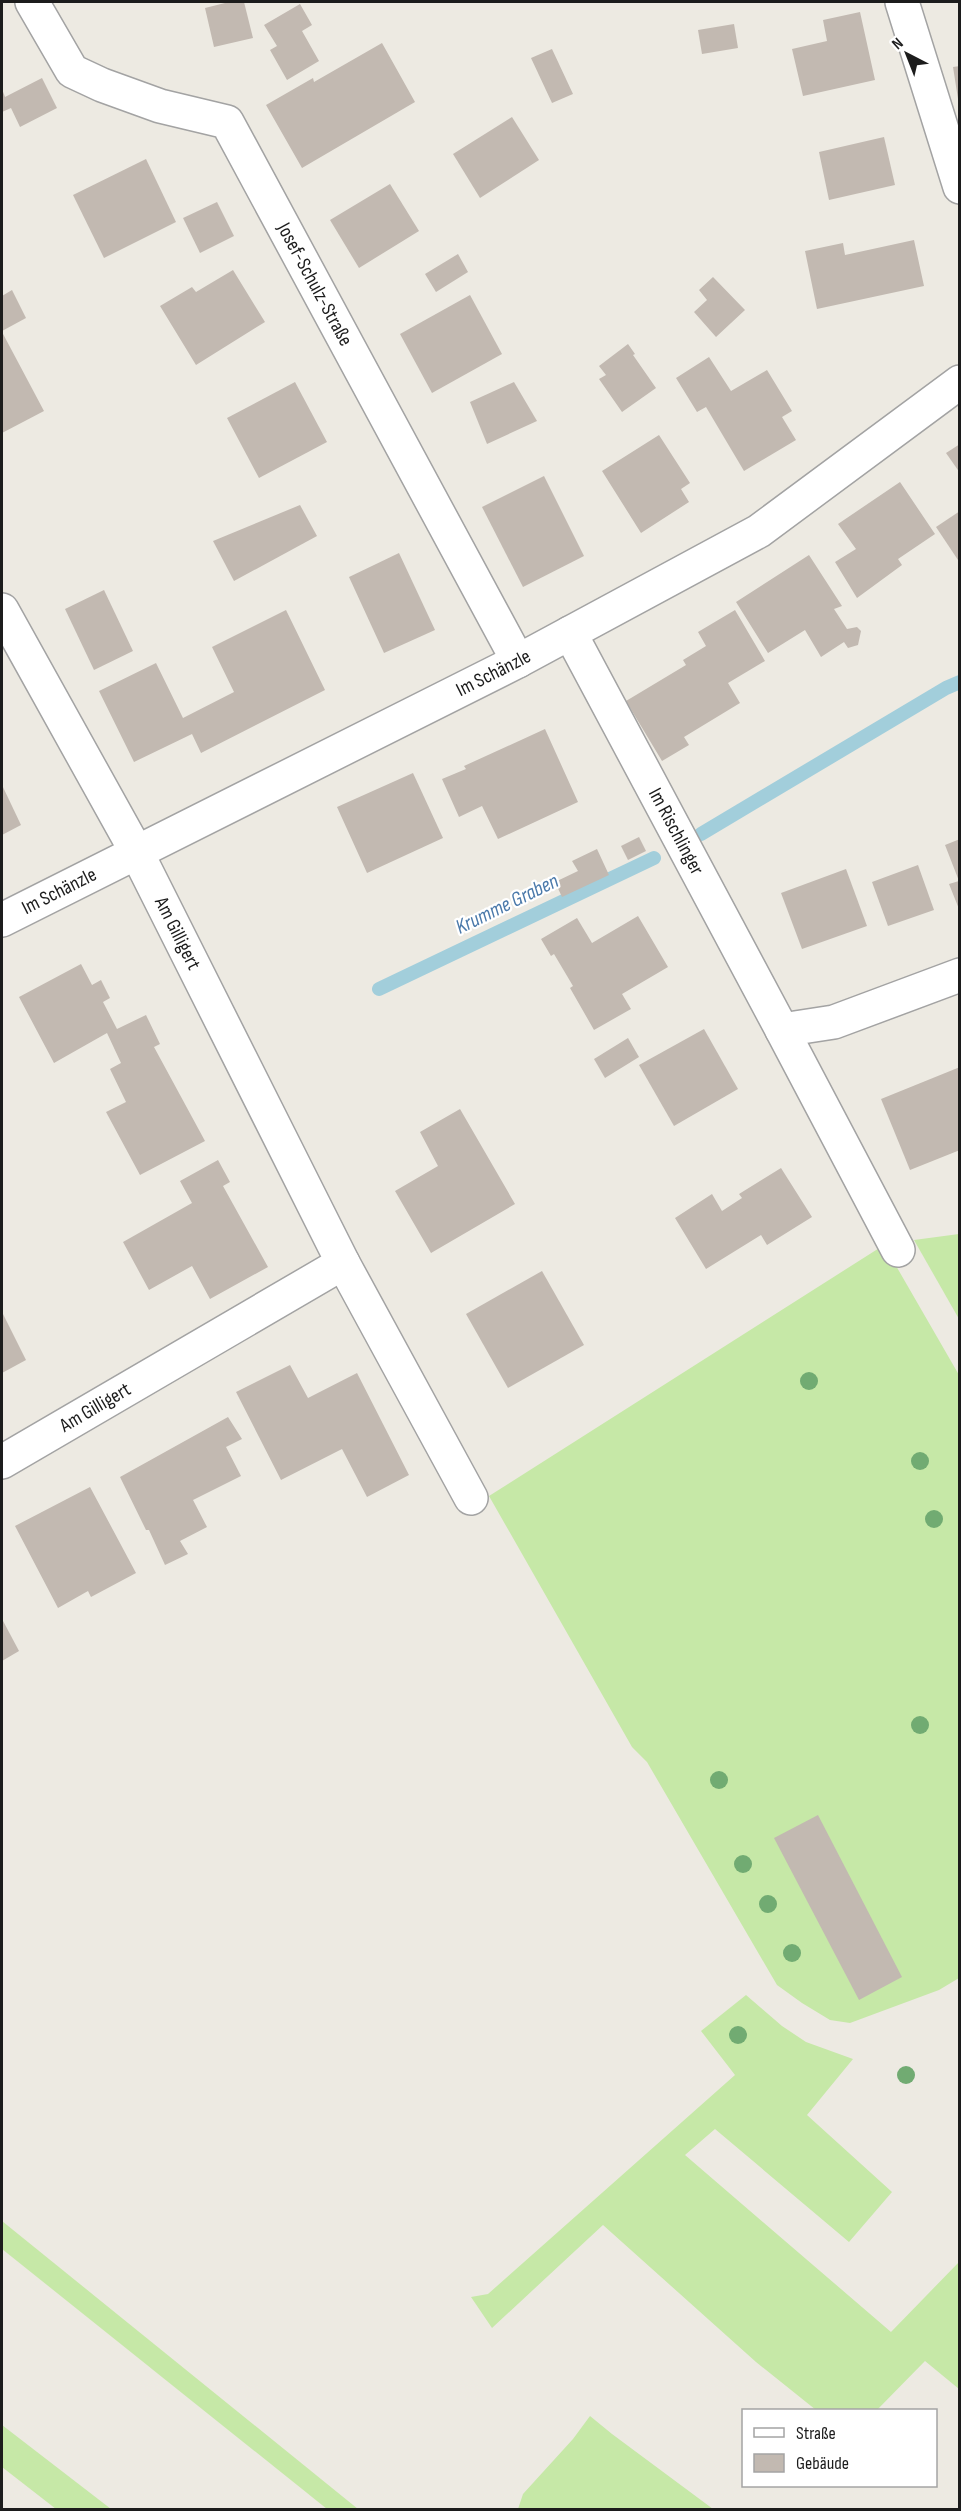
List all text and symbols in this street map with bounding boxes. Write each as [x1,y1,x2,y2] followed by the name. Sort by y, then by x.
[877,24,937,84] north arrow
[888,34,907,54] text: N
[271,218,358,350] street label: Josef-Schulz-Straße
[452,644,535,702] street label: Im Schänzle
[643,784,709,879] street label: Im Rischlinger
[18,863,101,920] street label: Im Schänzle
[451,868,563,940] water label: Krumme Graben
[149,892,206,974] street label: Am Gilligert
[55,1377,135,1438] street label: Am Gilligert
[742,2409,937,2487] legend
[796,2423,836,2444] text: Straße
[796,2453,849,2474] text: Gebäude

